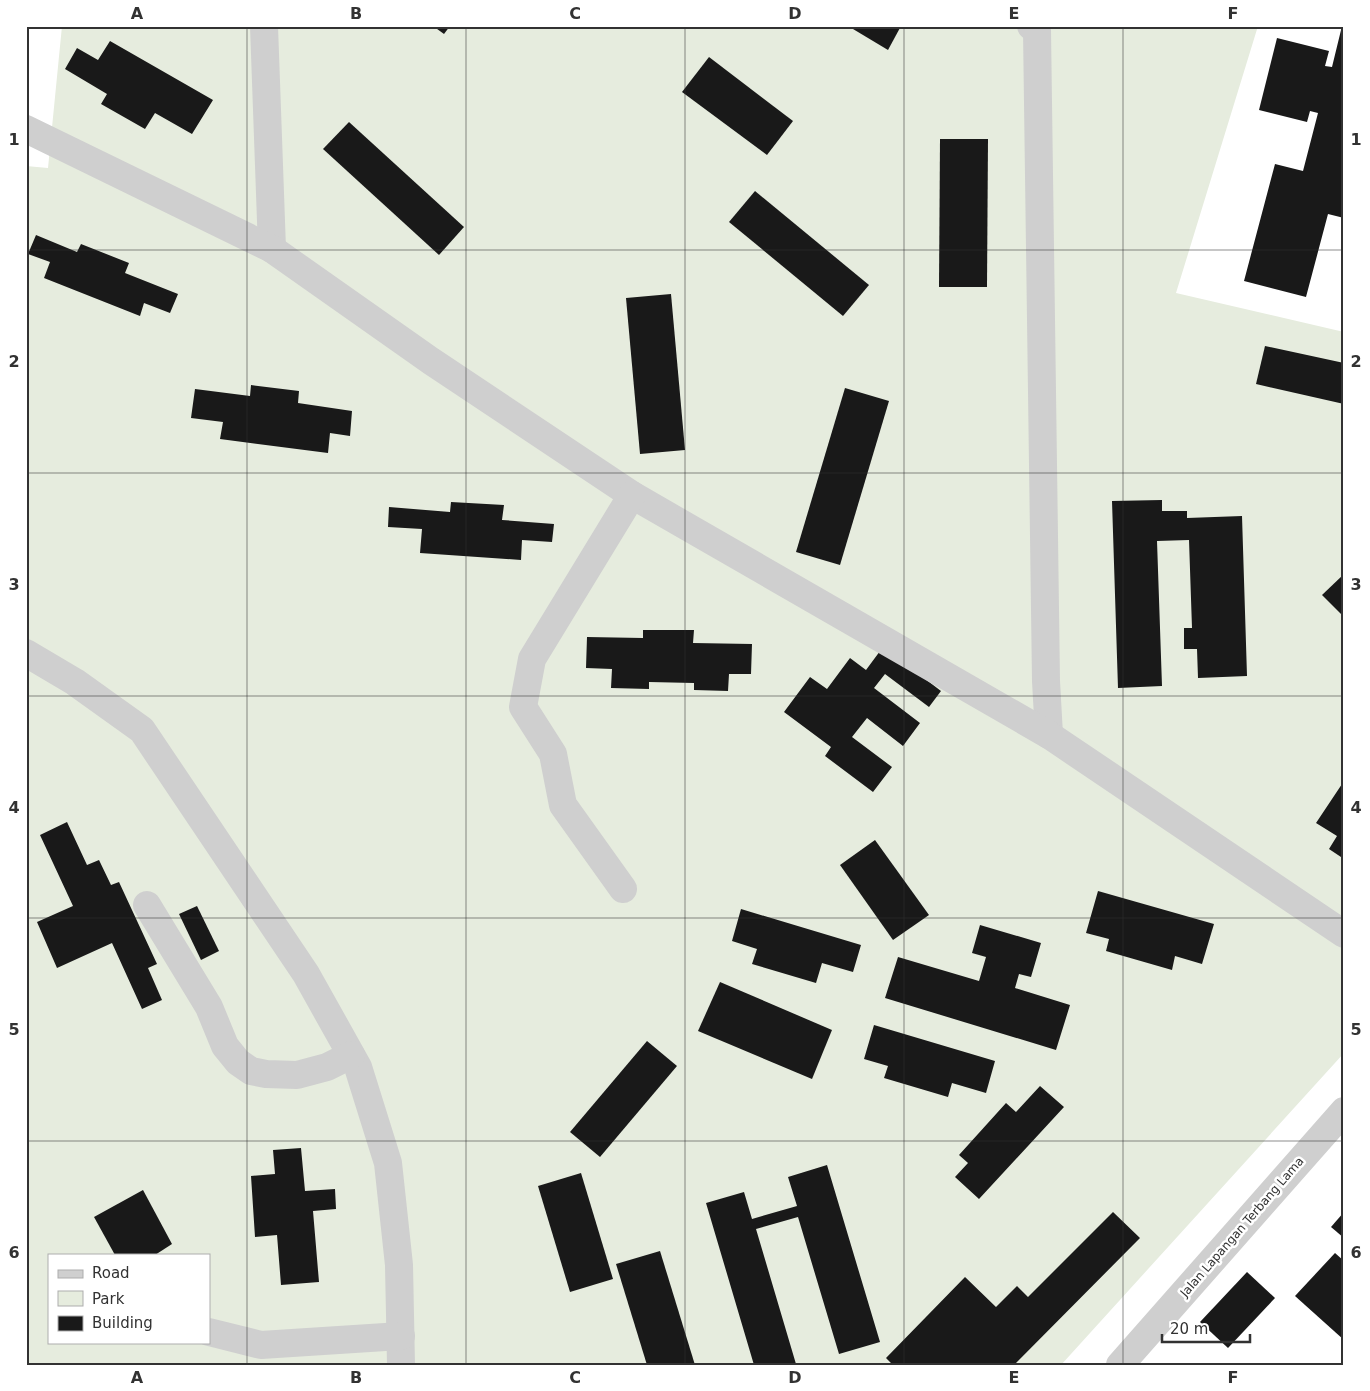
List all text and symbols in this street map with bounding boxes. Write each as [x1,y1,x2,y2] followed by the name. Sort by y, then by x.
[131,4,144,23] text: A
[350,4,362,23] text: B
[569,4,581,23] text: C
[788,4,802,23] text: D
[1009,4,1019,23] text: E
[1228,4,1238,23] text: F
[8,130,20,149] text: 1
[1350,130,1362,149] text: 1
[8,352,20,371] text: 2
[1350,352,1362,371] text: 2
[8,575,20,594] text: 3
[1350,575,1362,594] text: 3
[8,798,20,817] text: 4
[1350,798,1362,817] text: 4
[8,1020,20,1039] text: 5
[1350,1020,1362,1039] text: 5
[1177,1154,1307,1301] street label: Jalan Lapangan Terbang Lama
[8,1243,20,1262] text: 6
[1350,1243,1362,1262] text: 6
[48,1254,210,1344] legend
[92,1264,130,1282] text: Road
[92,1290,125,1308] text: Park
[1162,1311,1250,1343] scale bar
[92,1314,153,1332] text: Building
[1170,1320,1208,1338] text: 20 m
[131,1368,144,1387] text: A
[350,1368,362,1387] text: B
[569,1368,581,1387] text: C
[788,1368,802,1387] text: D
[1009,1368,1019,1387] text: E
[1228,1368,1238,1387] text: F

